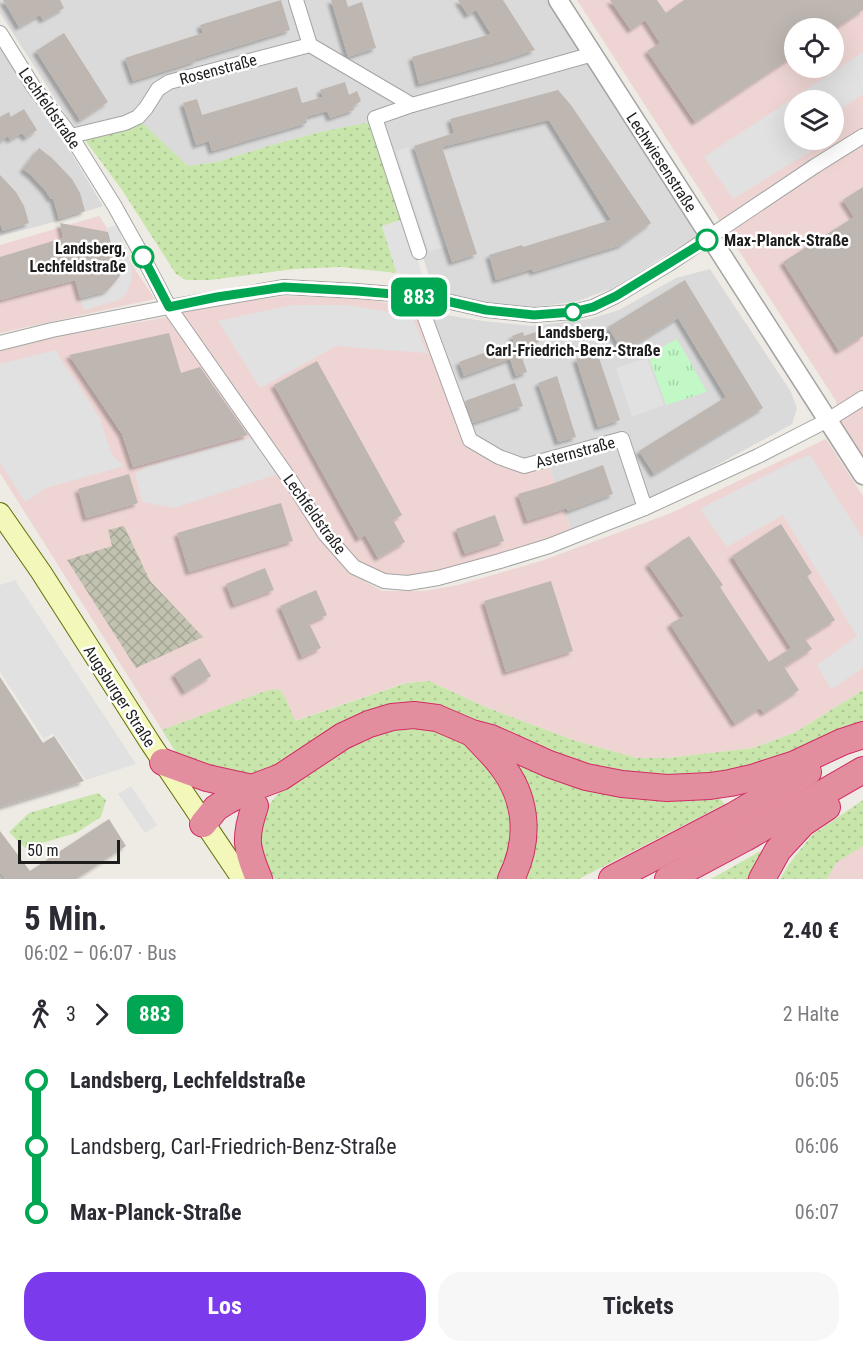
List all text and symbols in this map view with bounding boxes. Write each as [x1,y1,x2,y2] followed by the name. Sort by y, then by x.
[784,18,844,150] map controls
[784,18,844,78] button: locate
[177,50,259,89] street label: Rosenstraße
[15,64,84,152] street label: Lechfeldstraße
[784,90,844,150] button: layers
[622,109,701,215] street label: Lechwiesenstraße
[696,229,718,251] marker: Max-Planck-Straße
[724,231,849,250] place label: Max-Planck-Straße
[29,239,126,276] place label: Landsberg, Lechfeldstraße
[132,246,154,268] marker: Landsberg, Lechfeldstraße
[384,278,454,316] line badge: 883
[403,285,435,309] text: 883
[564,303,582,321] marker: Landsberg, Carl-Friedrich-Benz-Straße
[486,323,661,360] place label: Landsberg, Carl-Friedrich-Benz-Straße
[533,433,617,472] street label: Asternstraße
[279,471,350,558] street label: Lechfeldstraße
[80,642,160,751] street label: Augsburger Straße
[18,837,120,864] scale bar
[27,841,59,860] text: 50 m
[24,899,107,938] text: 5 Min.
[783,918,839,943] text: 2.40 €
[24,941,177,965] text: 06:02 – 06:07 · Bus
[24,998,57,1031] icon: walk
[85,998,118,1031] icon: forward
[66,1002,76,1026] text: 3
[139,1002,171,1026] text: 883
[783,1002,839,1026] text: 2 Halte
[70,1068,305,1093] text: Landsberg, Lechfeldstraße
[795,1068,839,1092] text: 06:05
[70,1134,397,1159] text: Landsberg, Carl-Friedrich-Benz-Straße
[795,1134,839,1158] text: 06:06
[70,1200,242,1225] text: Max-Planck-Straße
[795,1200,839,1224] text: 06:07
[24,1272,426,1341] button: Los
[438,1272,839,1341] button: Tickets

